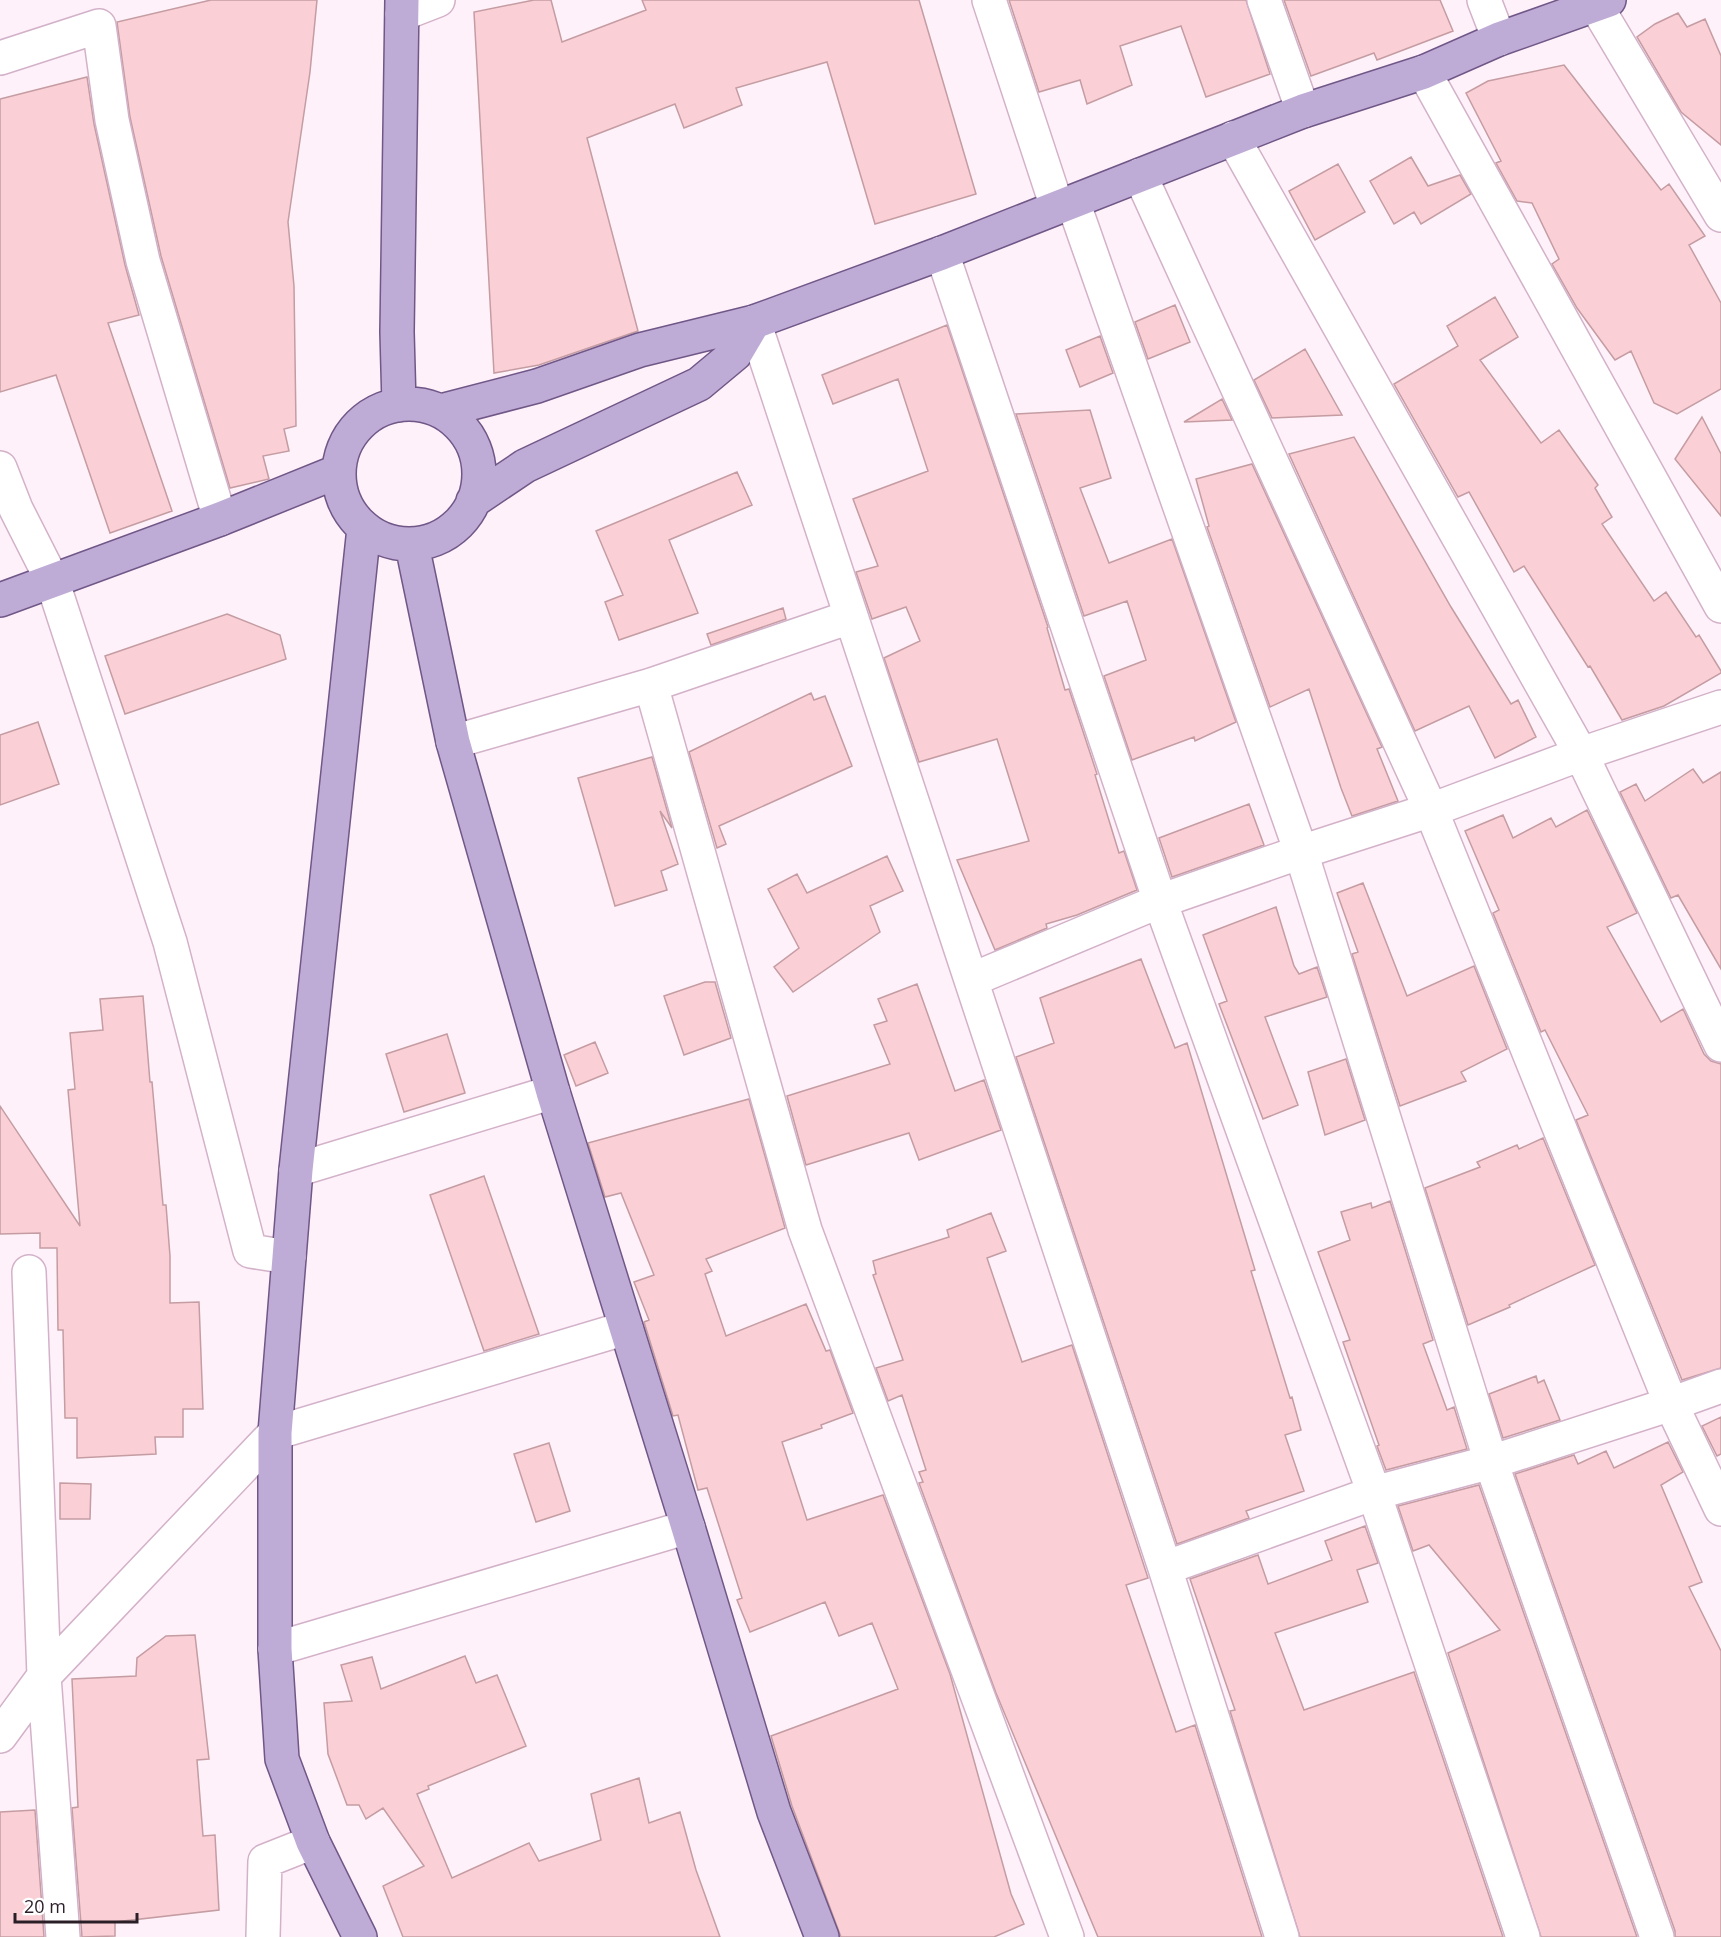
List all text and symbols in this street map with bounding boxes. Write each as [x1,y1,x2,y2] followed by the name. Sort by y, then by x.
[15,1886,136,1924] scale bar
[24,1894,66,1918] text: 20 m

